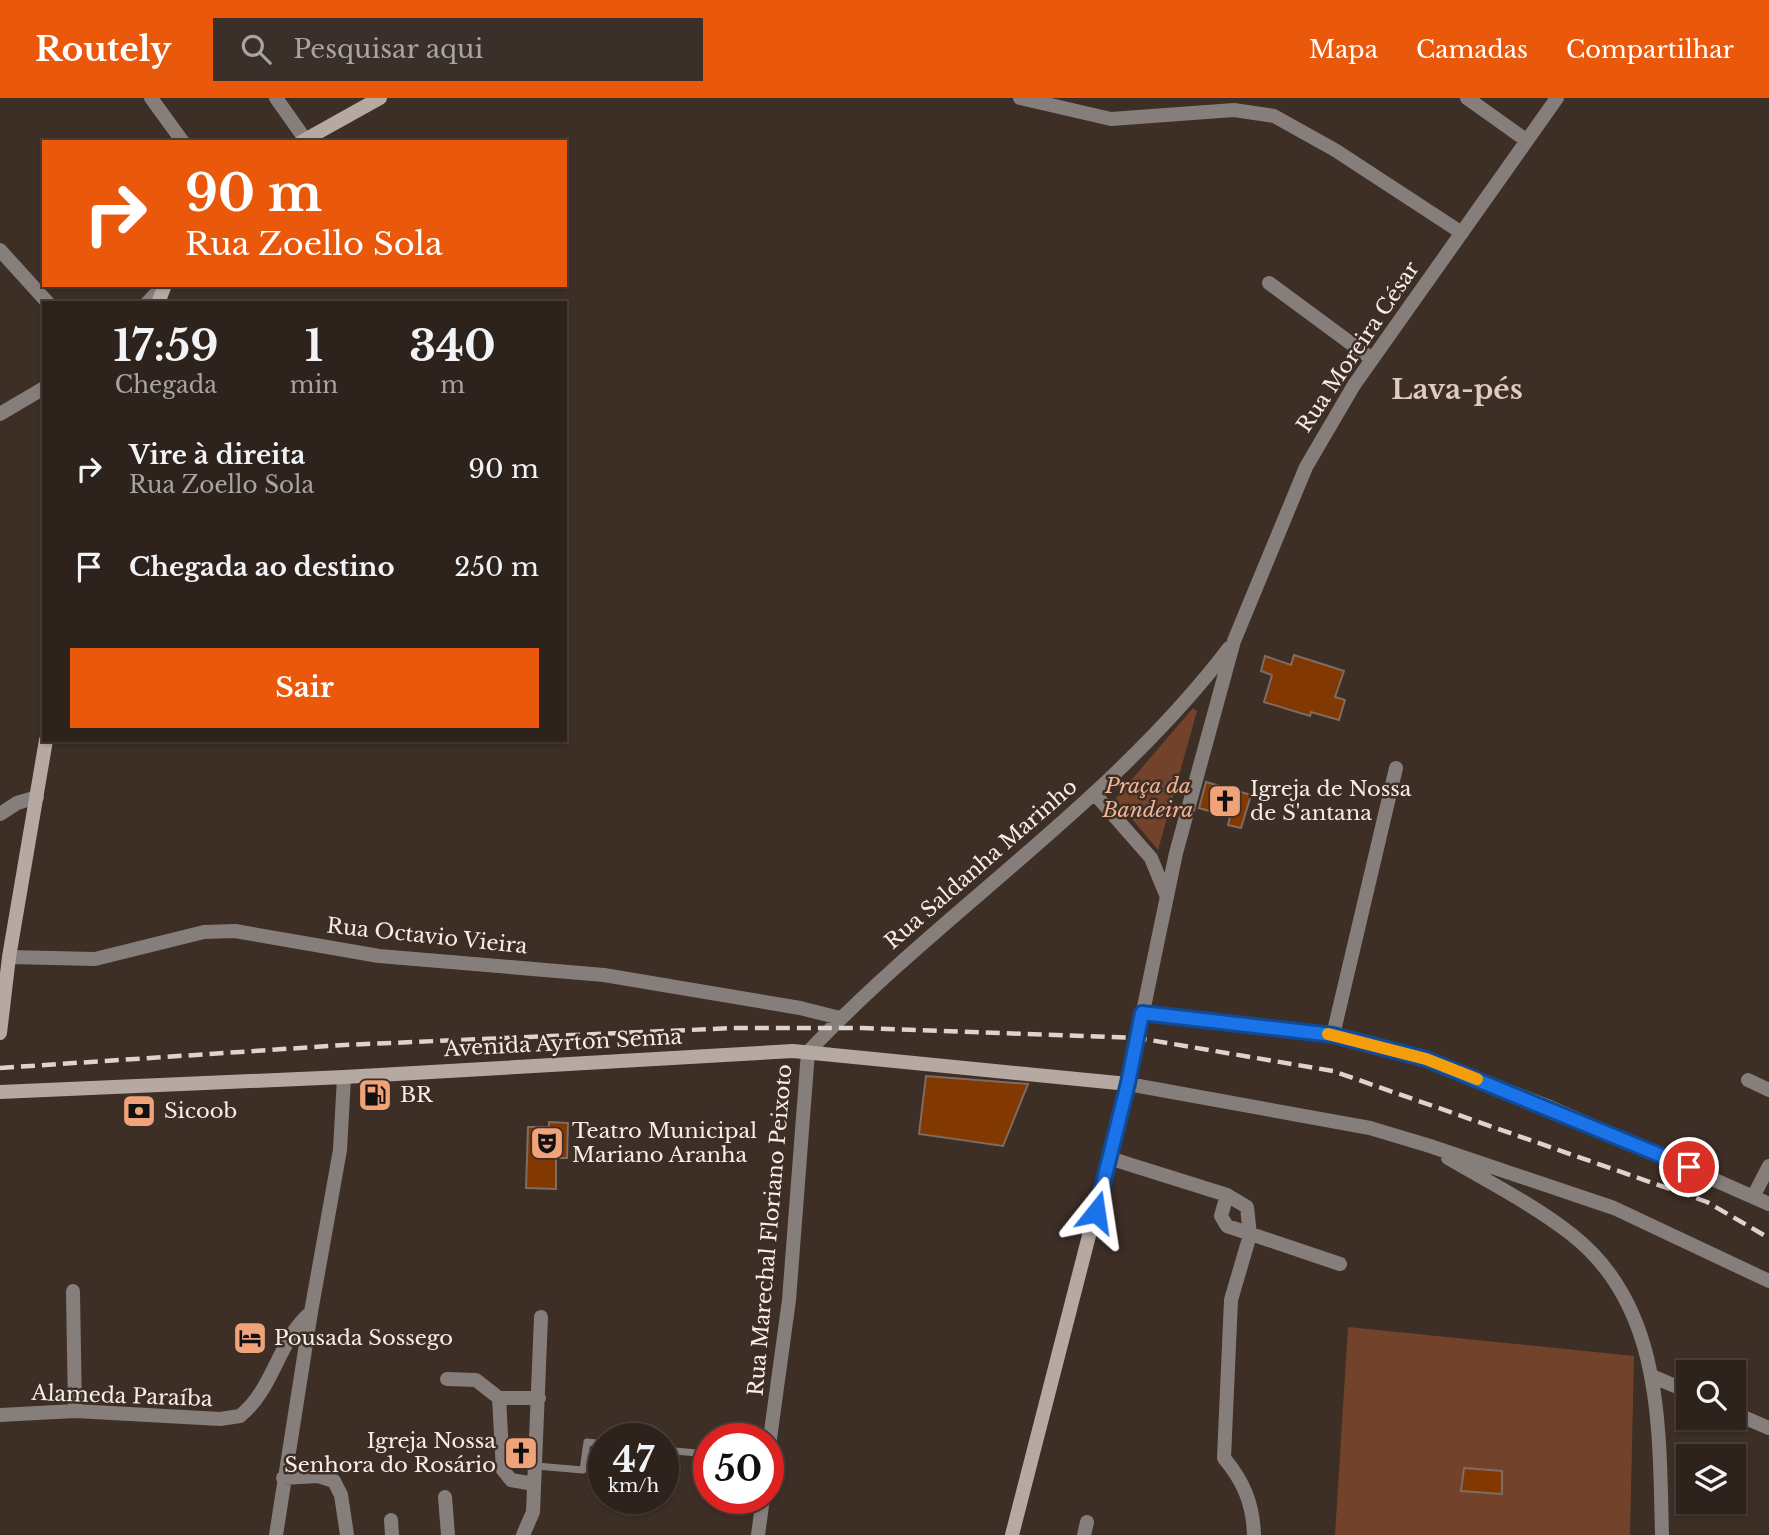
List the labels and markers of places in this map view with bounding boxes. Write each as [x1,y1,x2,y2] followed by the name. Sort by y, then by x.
[1250,776,1412,826] place label: Igreja de Nossa de S'antana
[1206,782,1244,820] church icon: Igreja de Nossa de S'antana
[356,1076,394,1114] fuel station icon: BR
[400,1082,434,1108] place label: BR
[120,1092,158,1130] bank icon: Sicoob
[164,1098,237,1124] place label: Sicoob
[572,1118,757,1168] place label: Teatro Municipal Mariano Aranha
[528,1124,566,1162] theatre icon: Teatro Municipal Mariano Aranha
[1659,1137,1719,1197] pin
[231,1319,269,1357] hotel icon: Pousada Sossego
[274,1325,453,1351] place label: Pousada Sossego
[284,1428,496,1478] place label: Igreja Nossa Senhora do Rosário
[502,1434,540,1472] church icon: Igreja Nossa Senhora do Rosário

